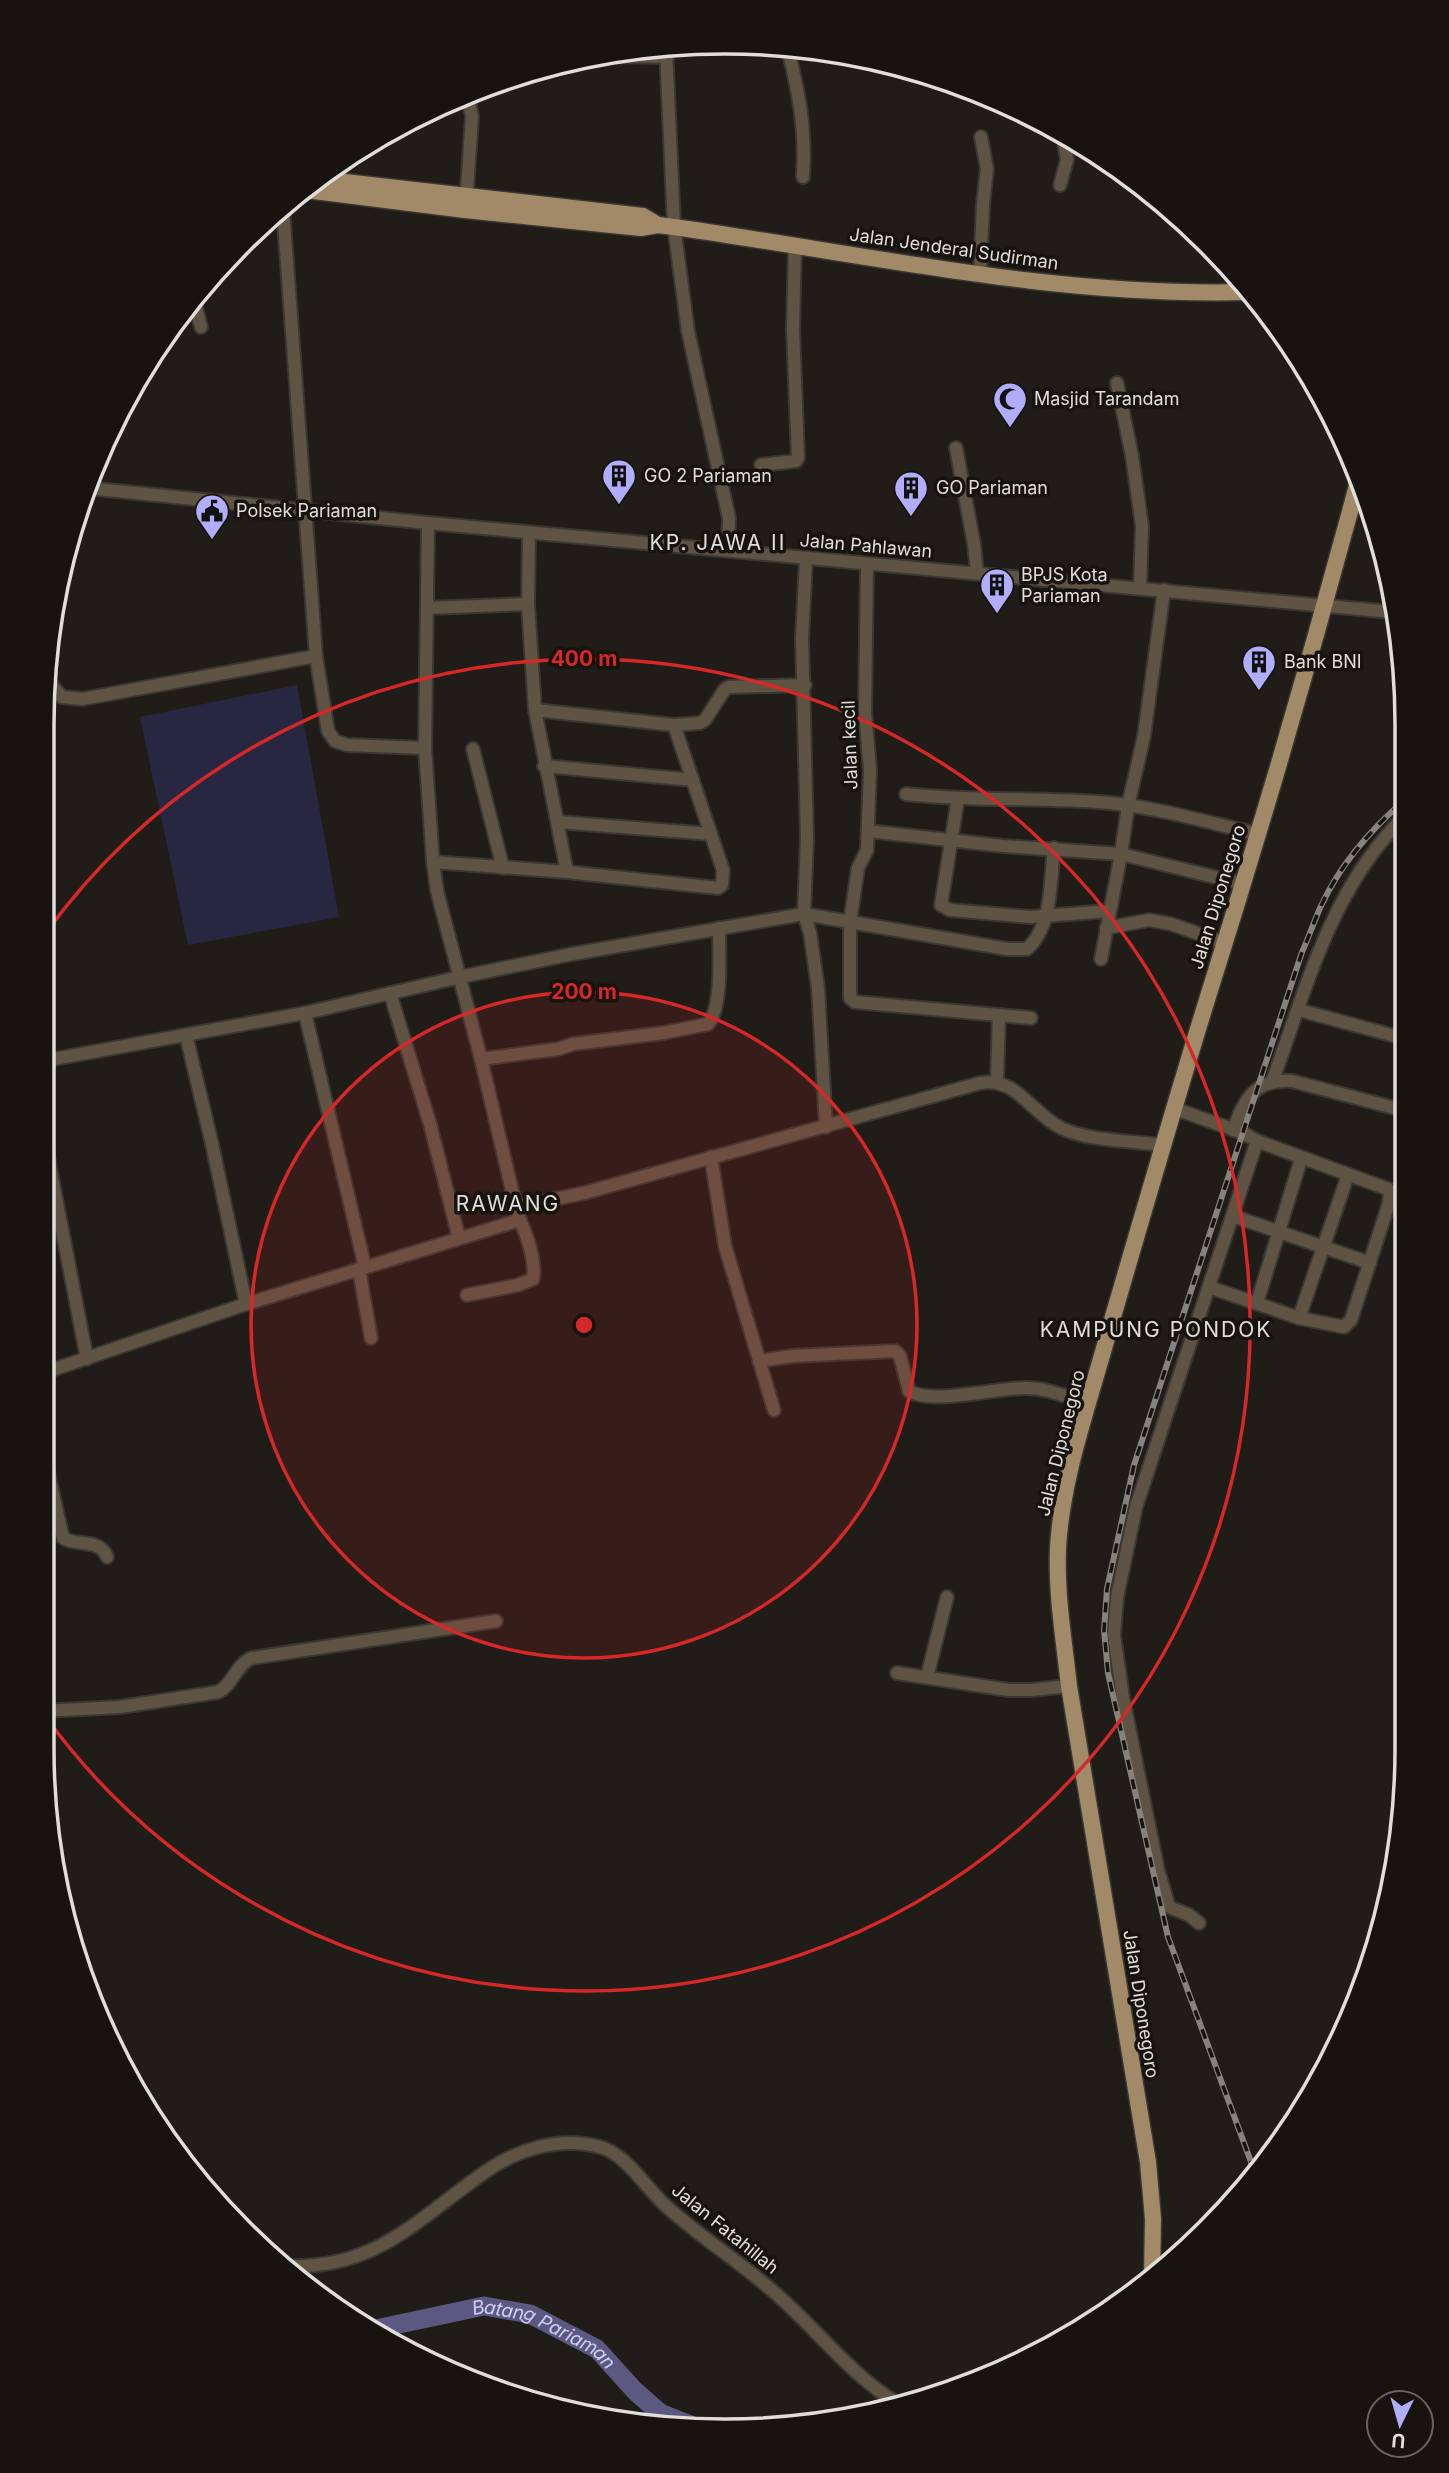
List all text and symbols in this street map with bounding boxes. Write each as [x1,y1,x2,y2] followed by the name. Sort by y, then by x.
[848,223,1060,274] street label: Jalan Jenderal Sudirman
[991,380,1029,429] mosque icon: Masjid Tarandam
[1034,388,1180,409] place label: Masjid Tarandam
[600,457,638,506] building icon: GO 2 Pariaman
[644,465,772,486] place label: GO 2 Pariaman
[892,469,930,518] building icon: GO Pariaman
[936,477,1048,498] place label: GO Pariaman
[193,492,231,541] public building icon: Polsek Pariaman
[236,500,377,521] place label: Polsek Pariaman
[799,529,933,562] street label: Jalan Pahlawan
[650,530,786,555] district label: KP. JAWA II
[1021,564,1108,606] place label: BPJS Kota Pariaman
[978,566,1016,615] building icon: BPJS Kota Pariaman
[1240,643,1278,692] building icon: Bank BNI
[551,646,617,671] text: 400 m
[1284,651,1362,672] place label: Bank BNI
[837,700,862,790] street label: Jalan kecil
[1186,822,1249,972] street label: Jalan Diponegoro
[551,979,617,1004] text: 200 m
[456,1191,560,1216] district label: RAWANG
[572,1313,596,1337] centre of rings
[1040,1317,1272,1342] district label: KAMPUNG PONDOK
[1032,1368,1089,1518] street label: Jalan Diponegoro
[1119,1928,1164,2080] street label: Jalan Diponegoro
[668,2179,783,2278] street label: Jalan Fatahillah
[470,2295,620,2374] water label: Batang Pariaman
[1365,2389,1435,2459] north arrow
[1391,2428,1406,2453] text: U

